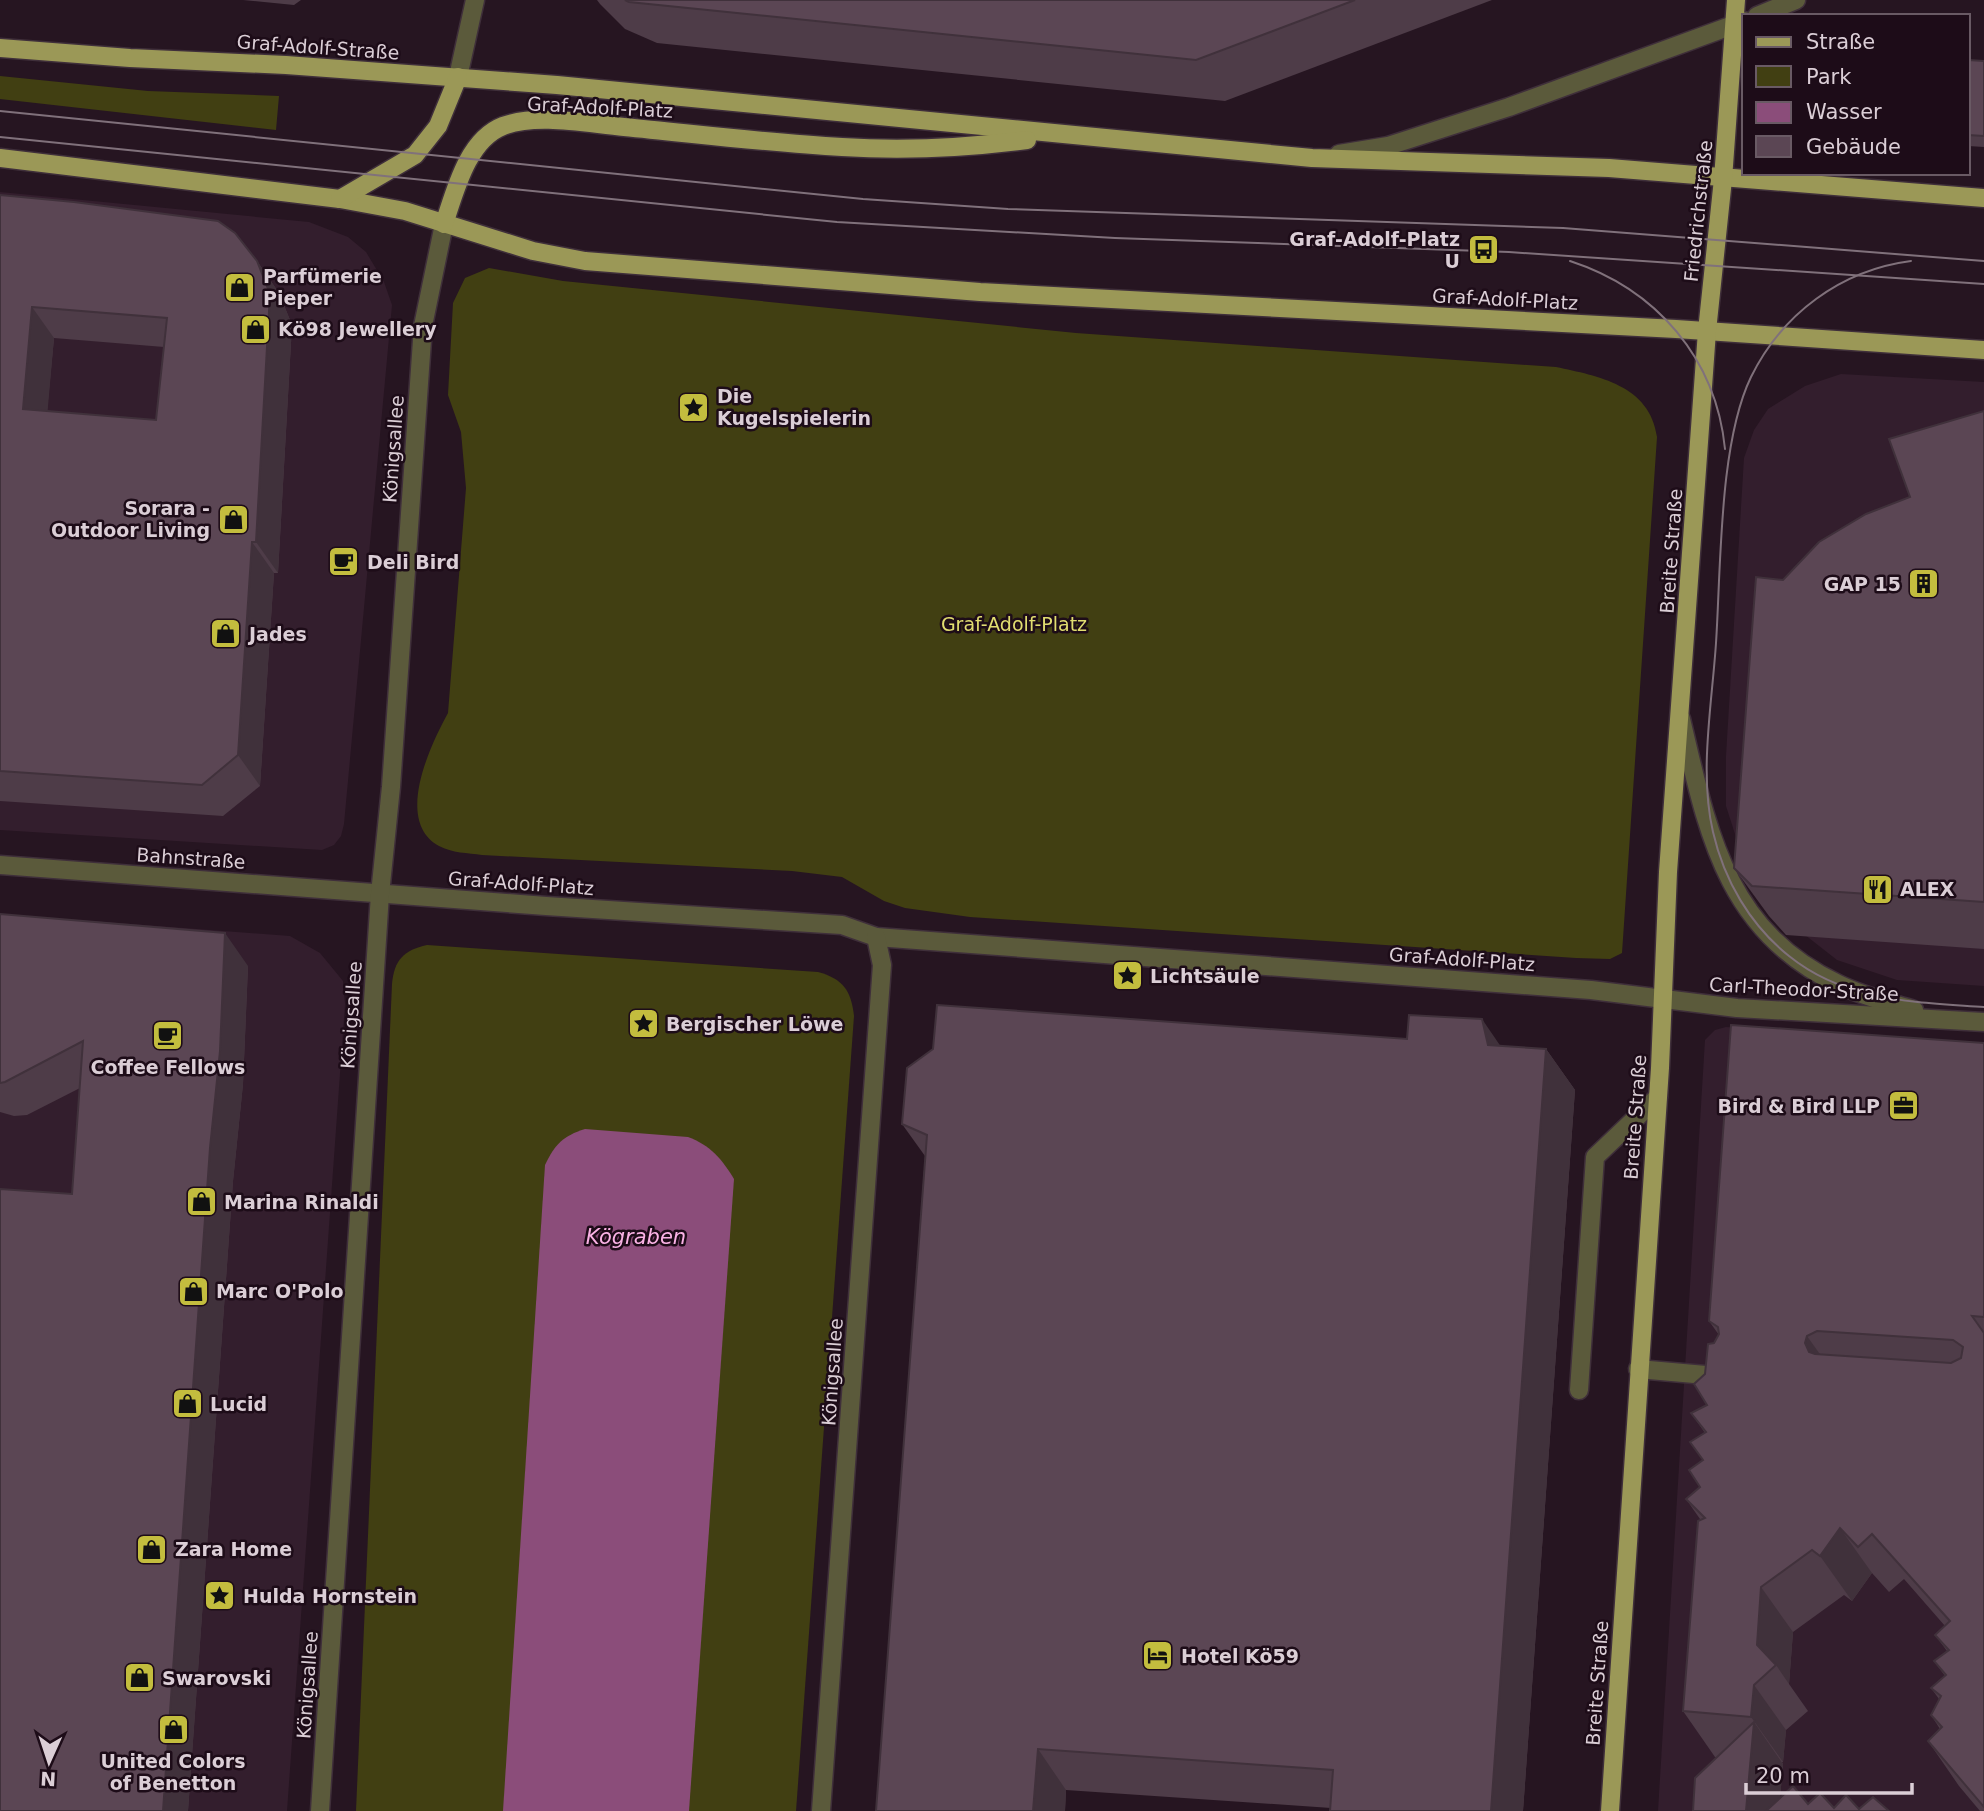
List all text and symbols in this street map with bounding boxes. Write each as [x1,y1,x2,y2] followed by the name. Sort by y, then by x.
[1742,14,1970,175] legend
[236,30,400,64] street label: Graf-Adolf-Straße
[1806,30,1875,54] text: Straße
[1806,65,1852,89] text: Park
[526,92,674,122] street label: Graf-Adolf-Platz
[1806,100,1882,124] text: Wasser
[1806,135,1901,159] text: Gebäude
[1680,139,1716,283] street label: Friedrichstraße
[1289,228,1460,272] place label: Graf-Adolf-Platz U
[1466,233,1500,267] bus stop icon: Graf-Adolf-Platz U
[263,265,382,309] place label: Parfümerie Pieper
[223,270,257,304] shop icon: Parfümerie Pieper
[1431,284,1579,314] street label: Graf-Adolf-Platz
[238,312,272,346] shop icon: Kö98 Jewellery
[278,318,437,340] place label: Kö98 Jewellery
[717,385,871,429] place label: Die Kugelspielerin
[677,390,711,424] place icon: Die Kugelspielerin
[378,394,408,504] street label: Königsallee
[1656,488,1686,614] street label: Breite Straße
[51,497,210,541] place label: Sorara - Outdoor Living
[216,502,250,536] shop icon: Sorara - Outdoor Living
[327,545,361,579] cafe icon: Deli Bird
[367,551,459,573] place label: Deli Bird
[1907,567,1941,601] building icon: GAP 15
[1824,573,1901,595] place label: GAP 15
[941,613,1087,635] park label: Graf-Adolf-Platz
[209,617,243,651] shop icon: Jades
[247,623,307,645] place label: Jades
[136,843,246,873] street label: Bahnstraße
[447,867,595,899] street label: Graf-Adolf-Platz
[1860,872,1894,906] restaurant icon: ALEX
[1900,878,1955,900] place label: ALEX
[1388,943,1536,975] street label: Graf-Adolf-Platz
[1110,959,1144,993] place icon: Lichtsäule
[336,960,366,1070] street label: Königsallee
[1150,965,1260,987] place label: Lichtsäule
[1709,973,1899,1005] street label: Carl-Theodor-Straße
[626,1007,660,1041] place icon: Bergischer Löwe
[666,1013,843,1035] place label: Bergischer Löwe
[151,1019,185,1053] cafe icon: Coffee Fellows
[1620,1054,1650,1180] street label: Breite Straße
[91,1056,245,1078] place label: Coffee Fellows
[1886,1089,1920,1123] office icon: Bird & Bird LLP
[1718,1095,1880,1117] place label: Bird & Bird LLP
[184,1185,218,1219] shop icon: Marina Rinaldi
[224,1191,379,1213] place label: Marina Rinaldi
[586,1225,686,1249] water label: Kögraben
[176,1274,210,1308] shop icon: Marc O'Polo
[216,1280,344,1302] place label: Marc O'Polo
[817,1317,847,1427] street label: Königsallee
[170,1387,204,1421] shop icon: Lucid
[210,1393,267,1415] place label: Lucid
[135,1532,169,1566] shop icon: Zara Home
[175,1538,292,1560] place label: Zara Home
[203,1579,237,1613] place icon: Hulda Hornstein
[243,1585,417,1607] place label: Hulda Hornstein
[1582,1620,1612,1746] street label: Breite Straße
[292,1630,322,1740] street label: Königsallee
[1141,1639,1175,1673] hotel icon: Hotel Kö59
[1181,1645,1299,1667] place label: Hotel Kö59
[122,1661,156,1695] shop icon: Swarovski
[162,1667,271,1689] place label: Swarovski
[156,1713,190,1747] shop icon: United Colors of Benetton
[14,1727,84,1797] north arrow
[101,1750,245,1794] place label: United Colors of Benetton
[1746,1752,1912,1796] scale bar
[1756,1764,1810,1788] text: 20 m
[40,1768,57,1790] text: N

